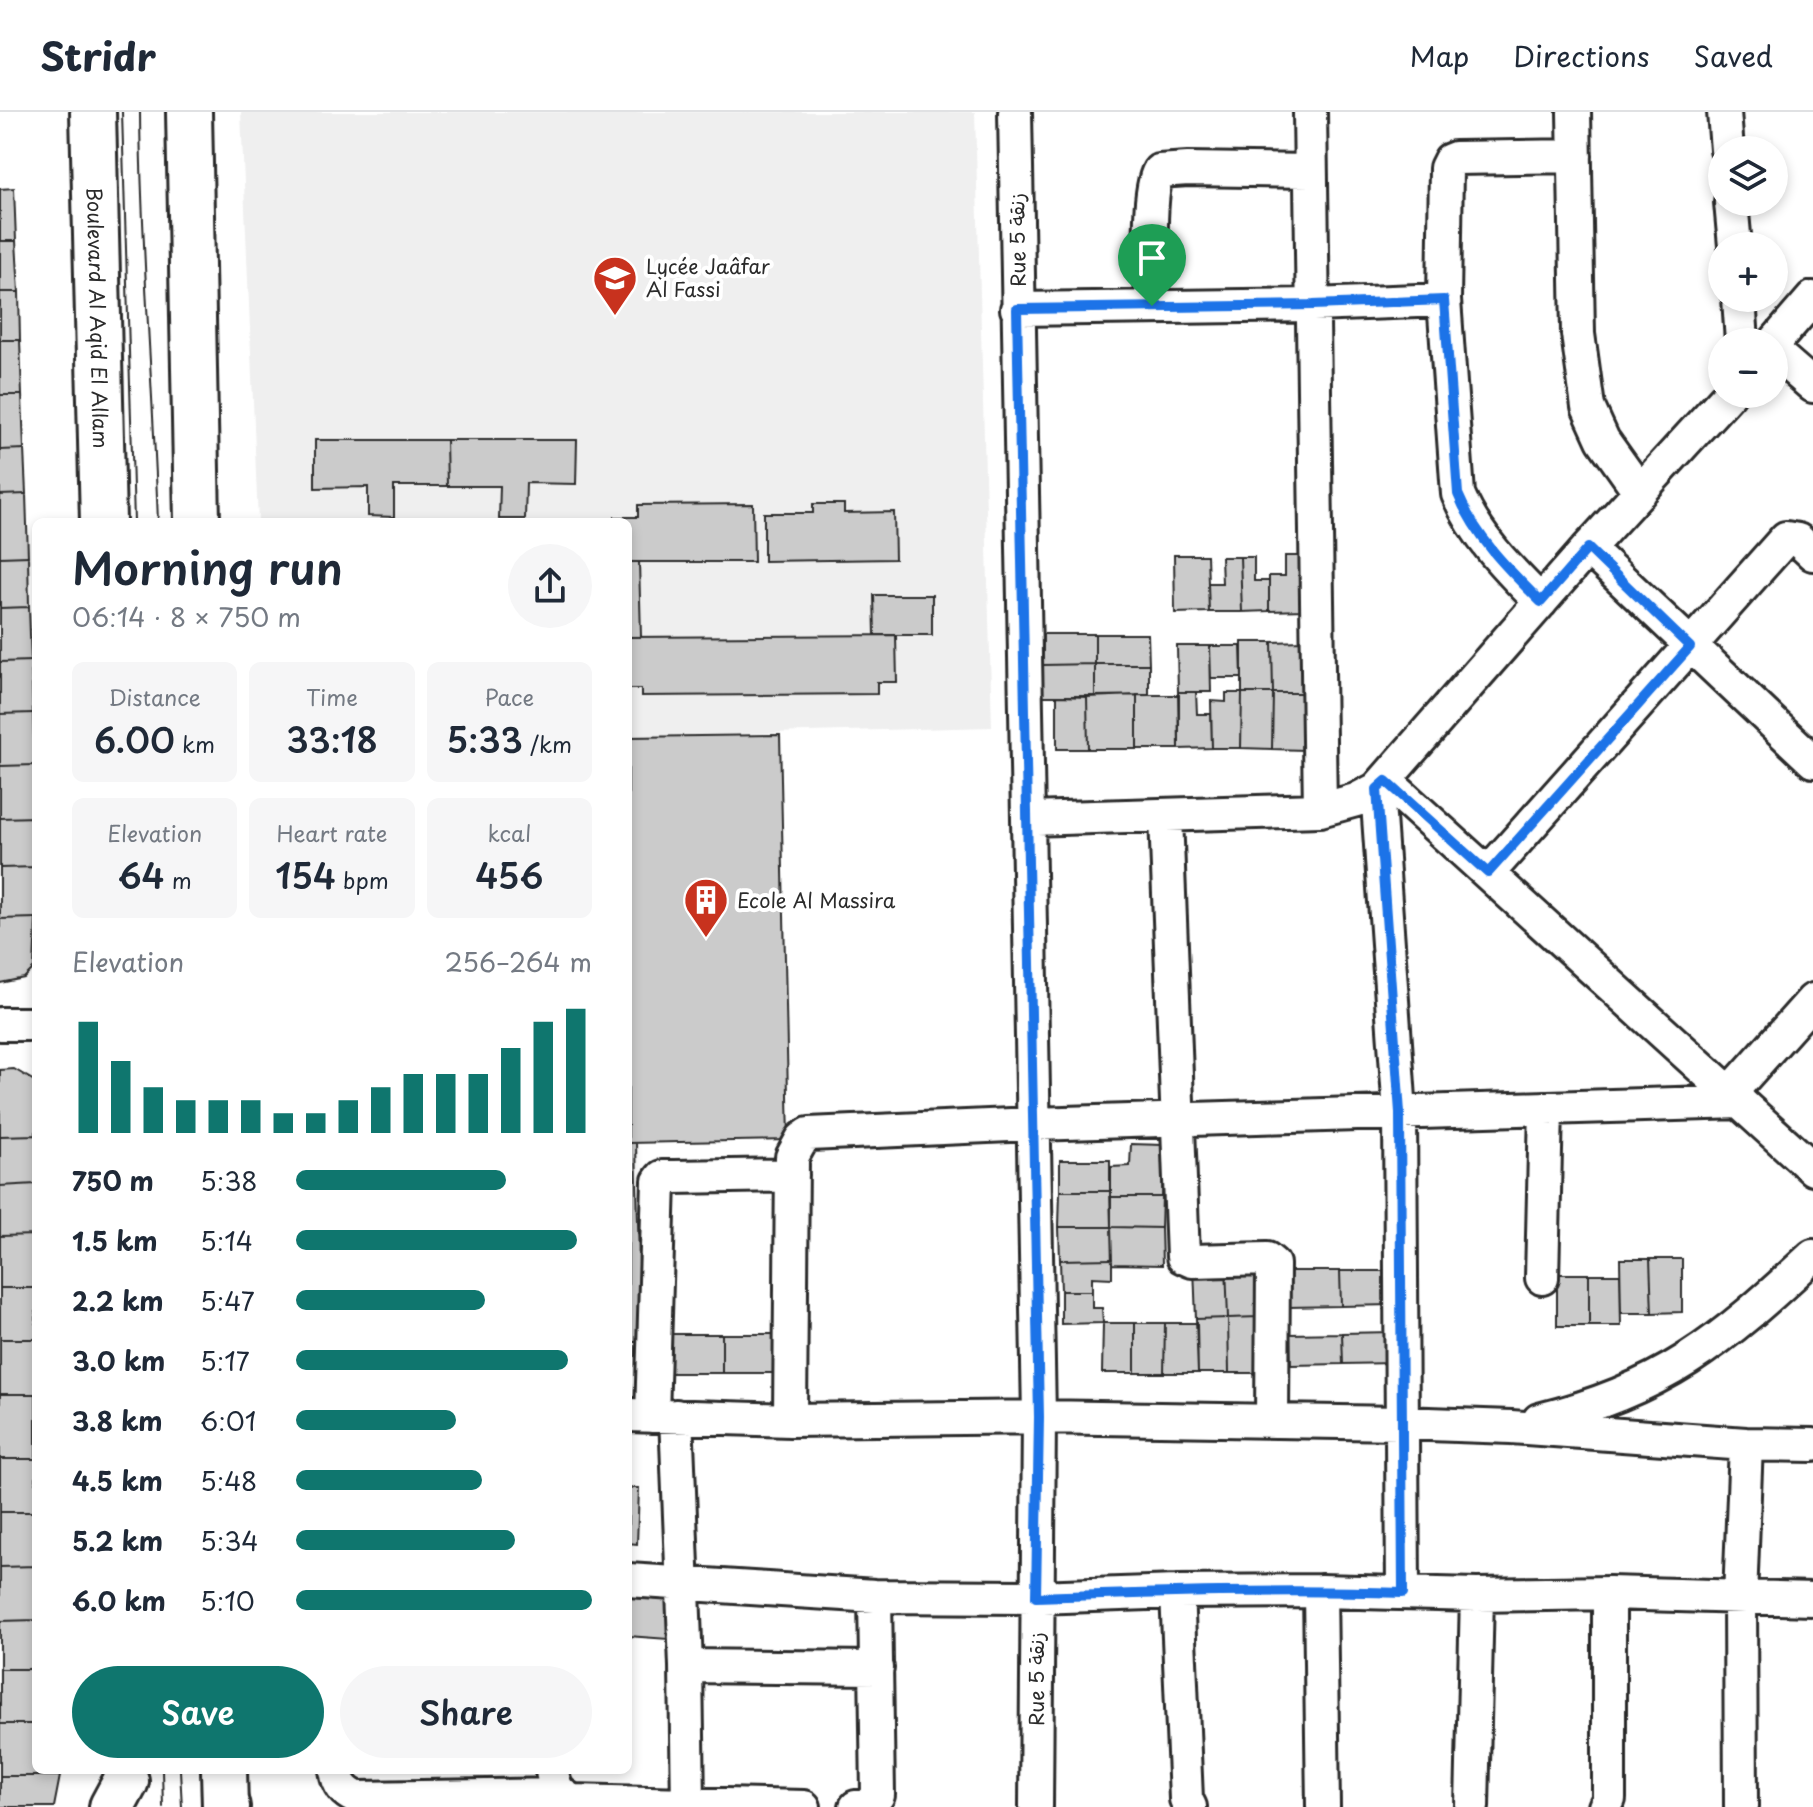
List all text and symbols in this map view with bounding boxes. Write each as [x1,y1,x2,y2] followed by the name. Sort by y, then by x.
[40,27,156,84] text: Stridr
[1410,34,1469,77] text: Map
[1513,34,1650,77] text: Directions
[1694,34,1773,77] text: Saved
[1708,136,1788,408] map controls
[1708,136,1788,216] button: layers
[80,187,116,449] street label: Boulevard Al Aqid El Allam
[1001,193,1033,287] street label: Rue 5 زنقة
[1118,224,1186,306] pin
[1708,232,1788,312] button: +
[1130,236,1174,280] icon: arrive
[646,251,770,304] place label: Lycée Jaâfar Al Fassi
[591,254,639,317] school or university icon: Lycée Jaâfar Al Fassi
[1708,328,1788,408] button: −
[72,534,343,600] text: Morning run
[508,544,592,628] button: share
[72,597,301,636] text: 06:14 · 8 × 750 m
[109,680,201,713] text: Distance
[306,680,358,713] text: Time
[484,680,534,713] text: Pace
[94,713,175,765] text: 6.00
[286,713,378,765] text: 33:18
[447,713,523,765] text: 5:33
[175,727,215,760] text: km
[523,727,572,760] text: /km
[107,816,202,849] text: Elevation
[276,816,388,849] text: Heart rate
[487,816,531,849] text: kcal
[118,849,164,901] text: 64
[275,849,336,901] text: 154
[475,849,543,901] text: 456
[164,863,192,896] text: m
[336,863,389,896] text: bpm
[682,876,730,939] building icon: Ecole Al Massira
[737,885,896,915] place label: Ecole Al Massira
[72,942,184,981] text: Elevation
[445,942,592,981] text: 256–264 m
[72,1161,154,1200] text: 750 m
[200,1161,258,1200] text: 5:38
[72,1221,158,1260] text: 1.5 km
[200,1221,253,1260] text: 5:14
[72,1281,163,1320] text: 2.2 km
[200,1281,255,1320] text: 5:47
[72,1341,165,1380] text: 3.0 km
[200,1341,250,1380] text: 5:17
[72,1401,163,1440] text: 3.8 km
[200,1401,256,1440] text: 6:01
[72,1461,163,1500] text: 4.5 km
[200,1461,257,1500] text: 5:48
[72,1521,163,1560] text: 5.2 km
[200,1521,259,1560] text: 5:34
[72,1581,166,1620] text: 6.0 km
[200,1581,255,1620] text: 5:10
[1021,1632,1051,1726] street label: Rue 5 زنقة
[72,1666,324,1758] button: Save
[340,1666,592,1758] button: Share

